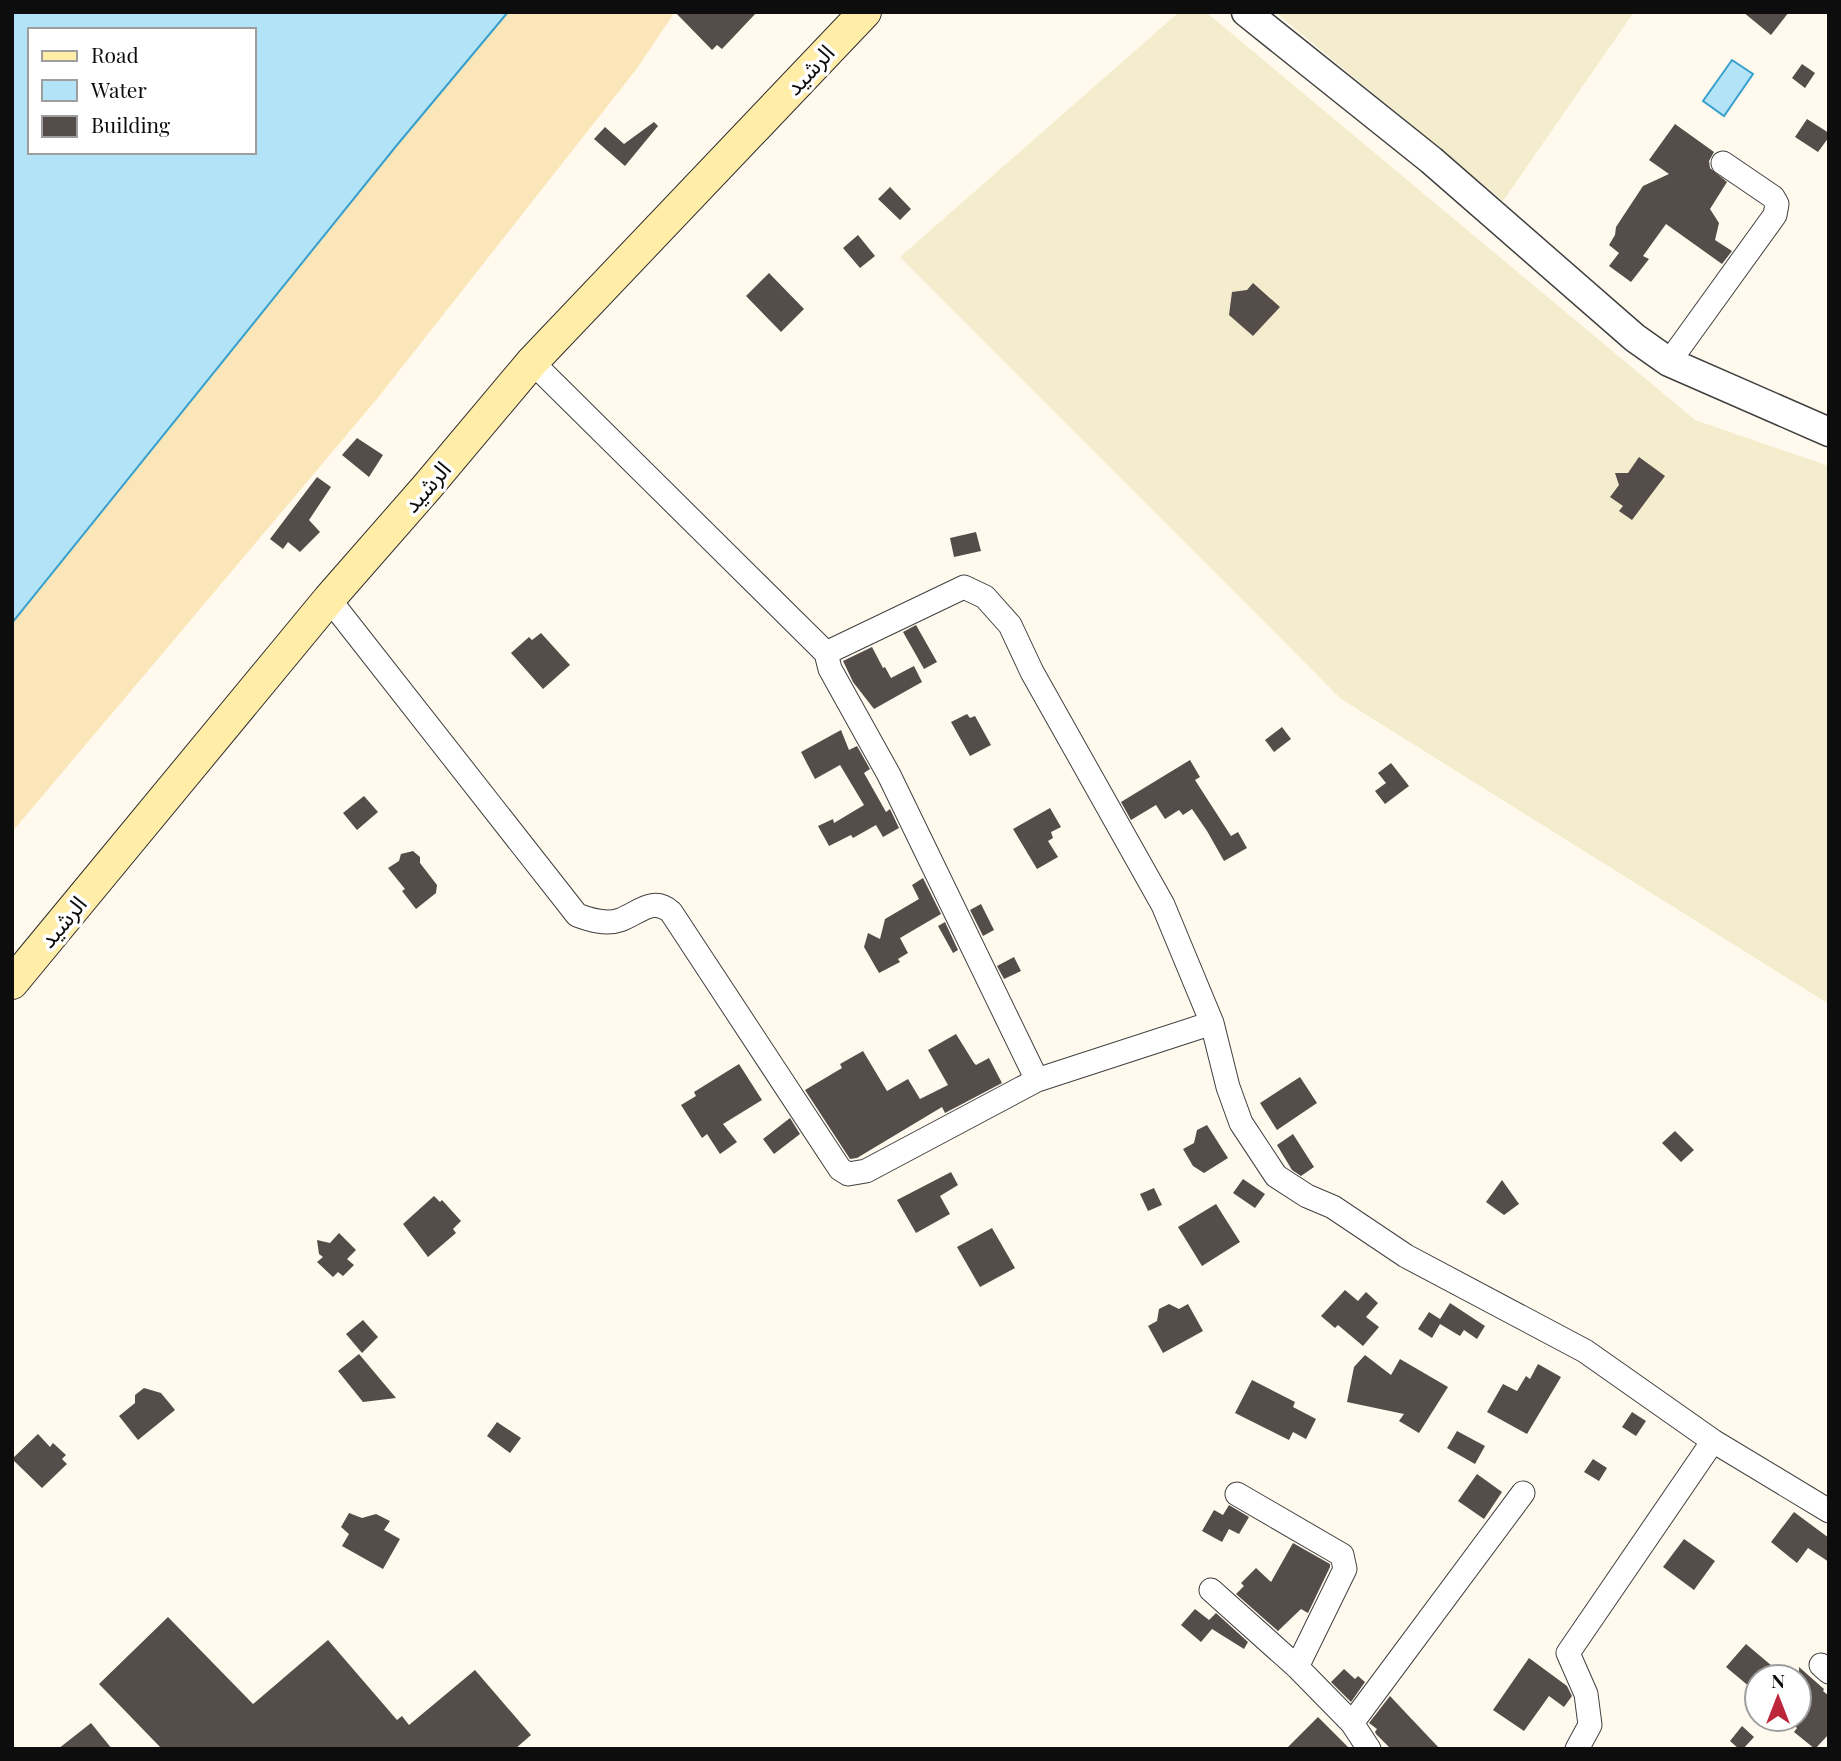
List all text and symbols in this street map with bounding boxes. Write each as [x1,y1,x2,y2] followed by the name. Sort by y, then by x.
[28,28,256,154] legend
[778,37,840,101] street label: الرشيد
[91,40,139,68] text: Road
[90,75,147,103] text: Water
[91,110,170,138] text: Building
[395,454,457,518] street label: الرشيد
[31,889,93,953] street label: الرشيد
[1743,1663,1813,1733] north arrow
[1771,1667,1785,1693] text: N

